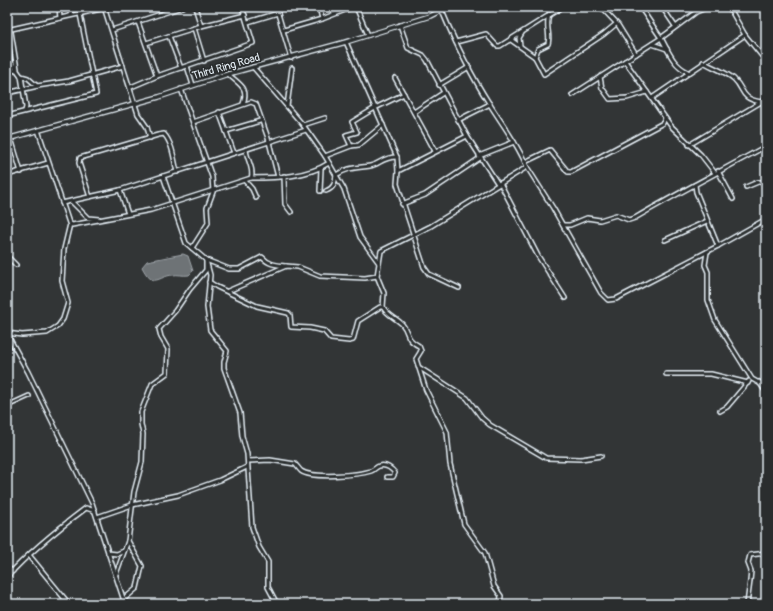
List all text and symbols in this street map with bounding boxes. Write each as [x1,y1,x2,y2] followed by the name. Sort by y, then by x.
[191,51,262,82] street label: Third Ring Road

